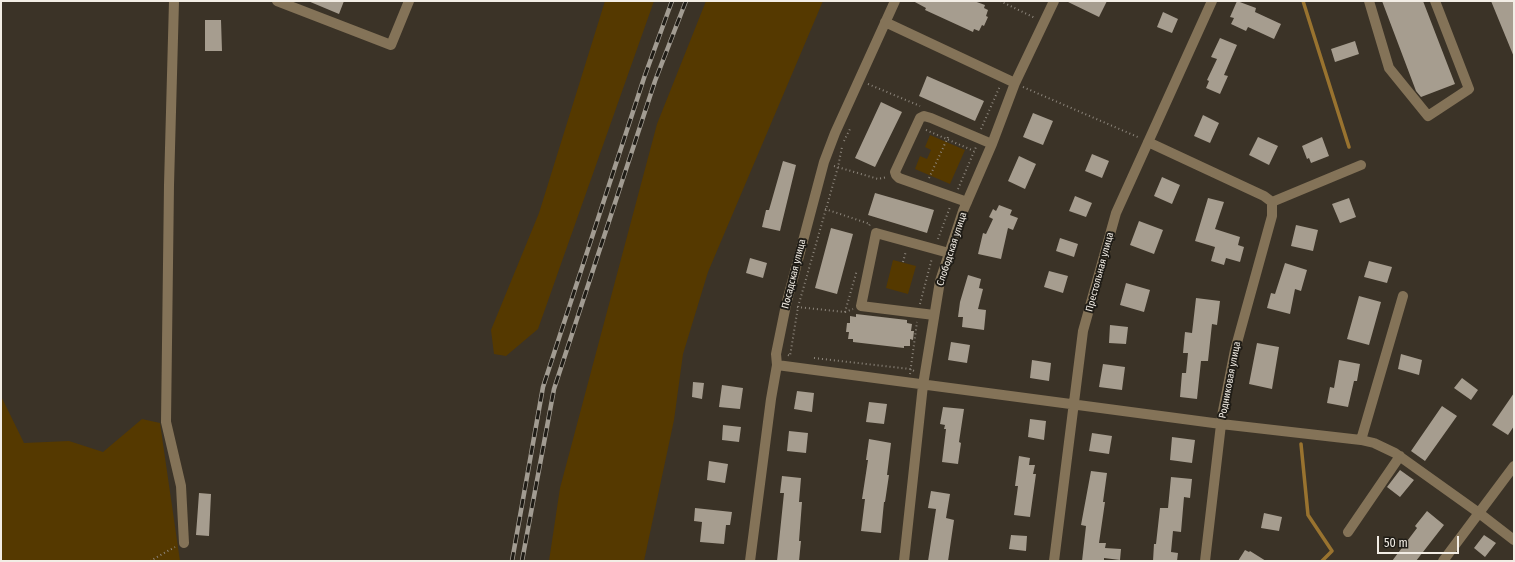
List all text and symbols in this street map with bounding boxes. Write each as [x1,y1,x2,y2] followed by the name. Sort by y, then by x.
[934,211,970,287] street label: Слободская улица
[1084,231,1116,313] street label: Престольная улица
[780,238,808,310] street label: Посадская улица
[1217,341,1243,419] street label: Родниковая улица
[1379,528,1461,554] scale bar
[1384,536,1408,550] text: 50 m

